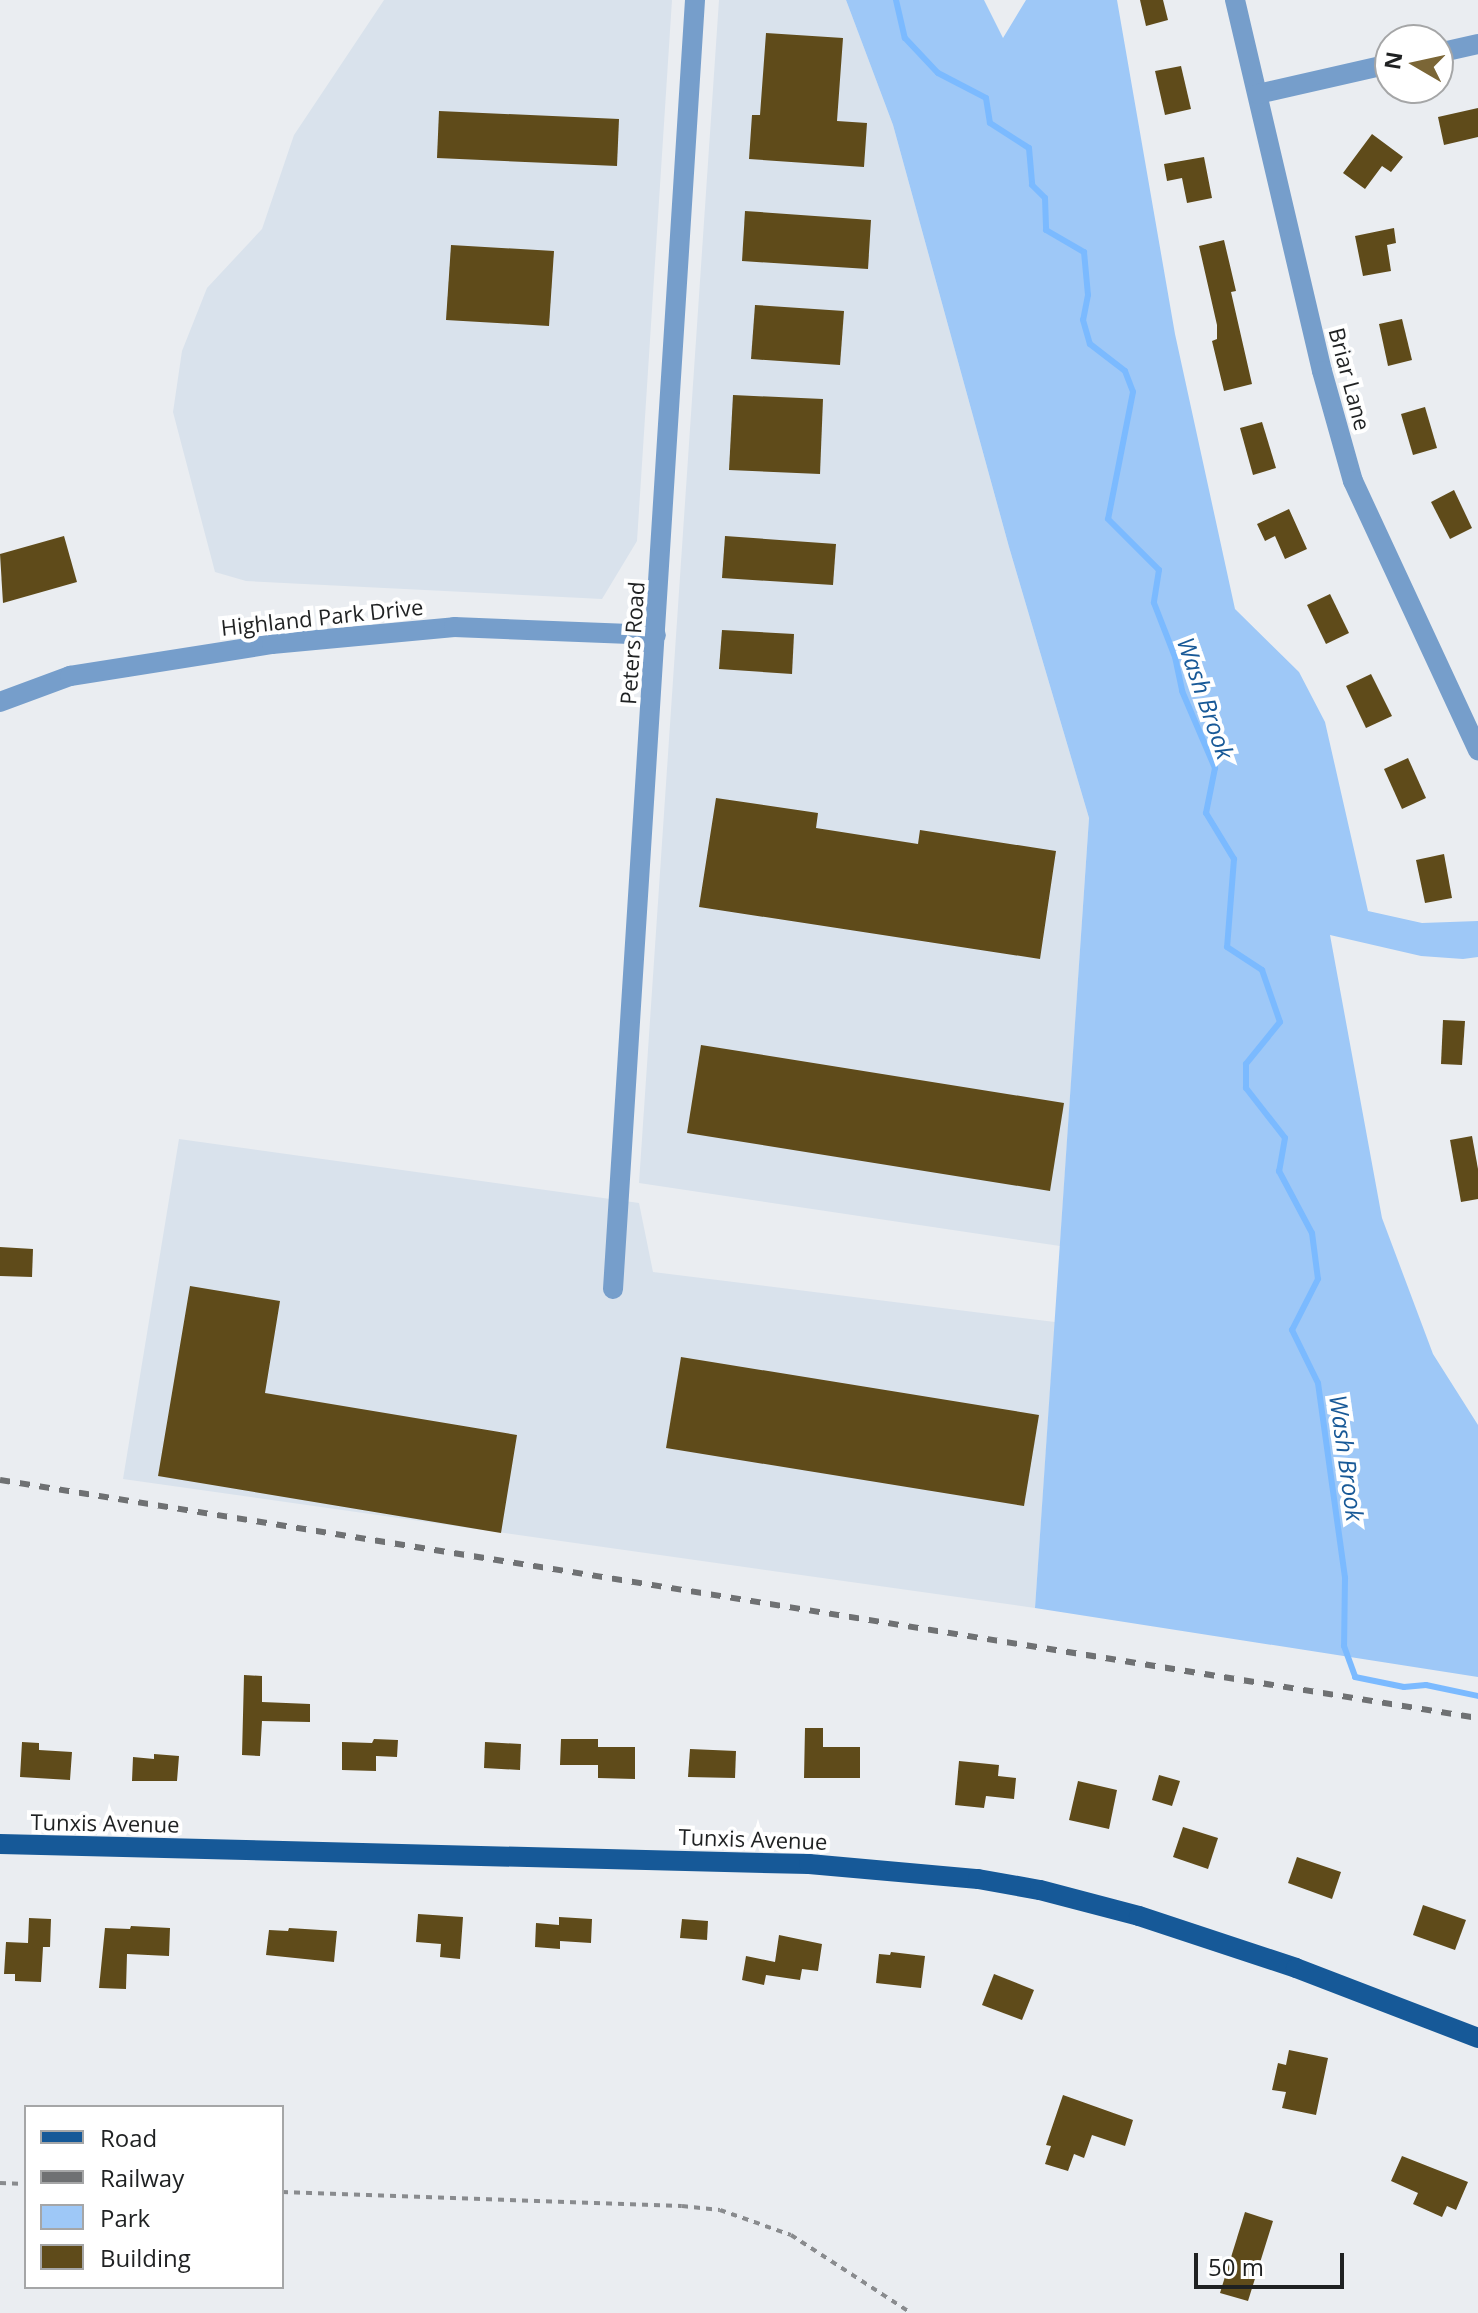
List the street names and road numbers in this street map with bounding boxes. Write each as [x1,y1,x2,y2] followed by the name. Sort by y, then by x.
[1324,325,1376,433] street label: Briar Lane
[615,580,649,706] street label: Peters Road
[220,593,424,641] street label: Highland Park Drive
[30,1809,180,1837] street label: Tunxis Avenue
[678,1823,828,1855] street label: Tunxis Avenue

